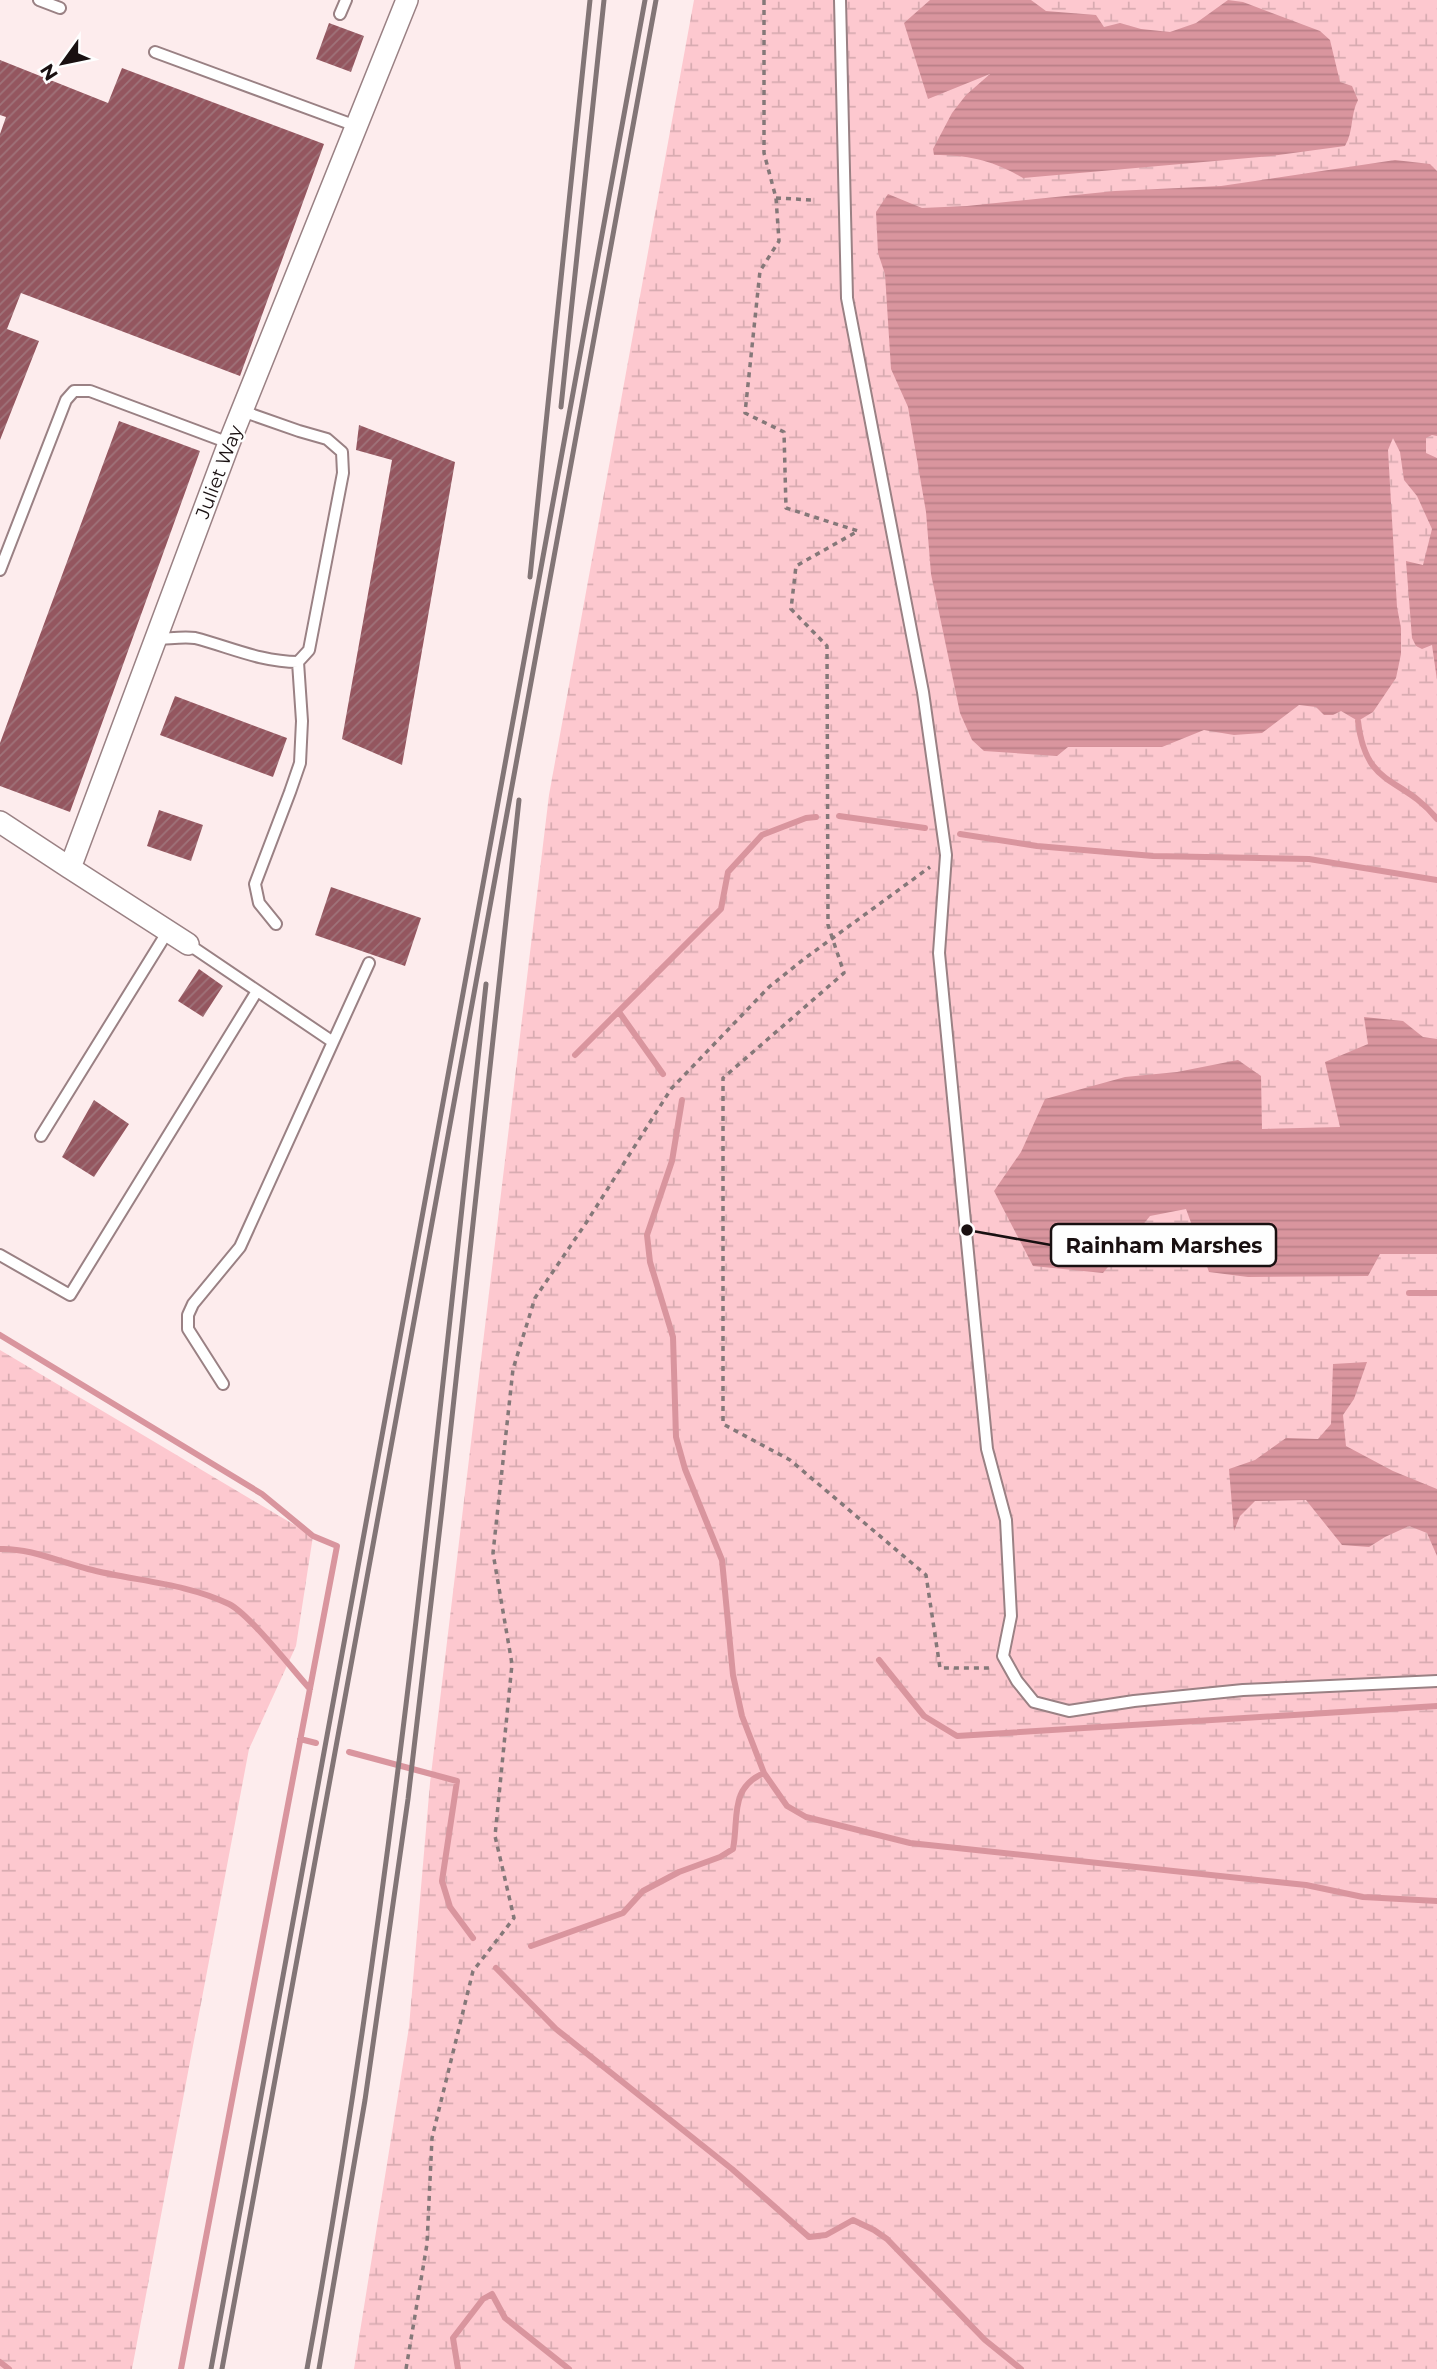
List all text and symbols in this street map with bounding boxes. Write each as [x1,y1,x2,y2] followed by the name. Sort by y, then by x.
[28,28,98,98] north arrow
[35,59,63,85] text: N
[190,422,248,523] street label: Juliet Way
[1051,1224,1276,1266] callout: Rainham Marshes
[1066,1233,1262,1258] text: Rainham Marshes

